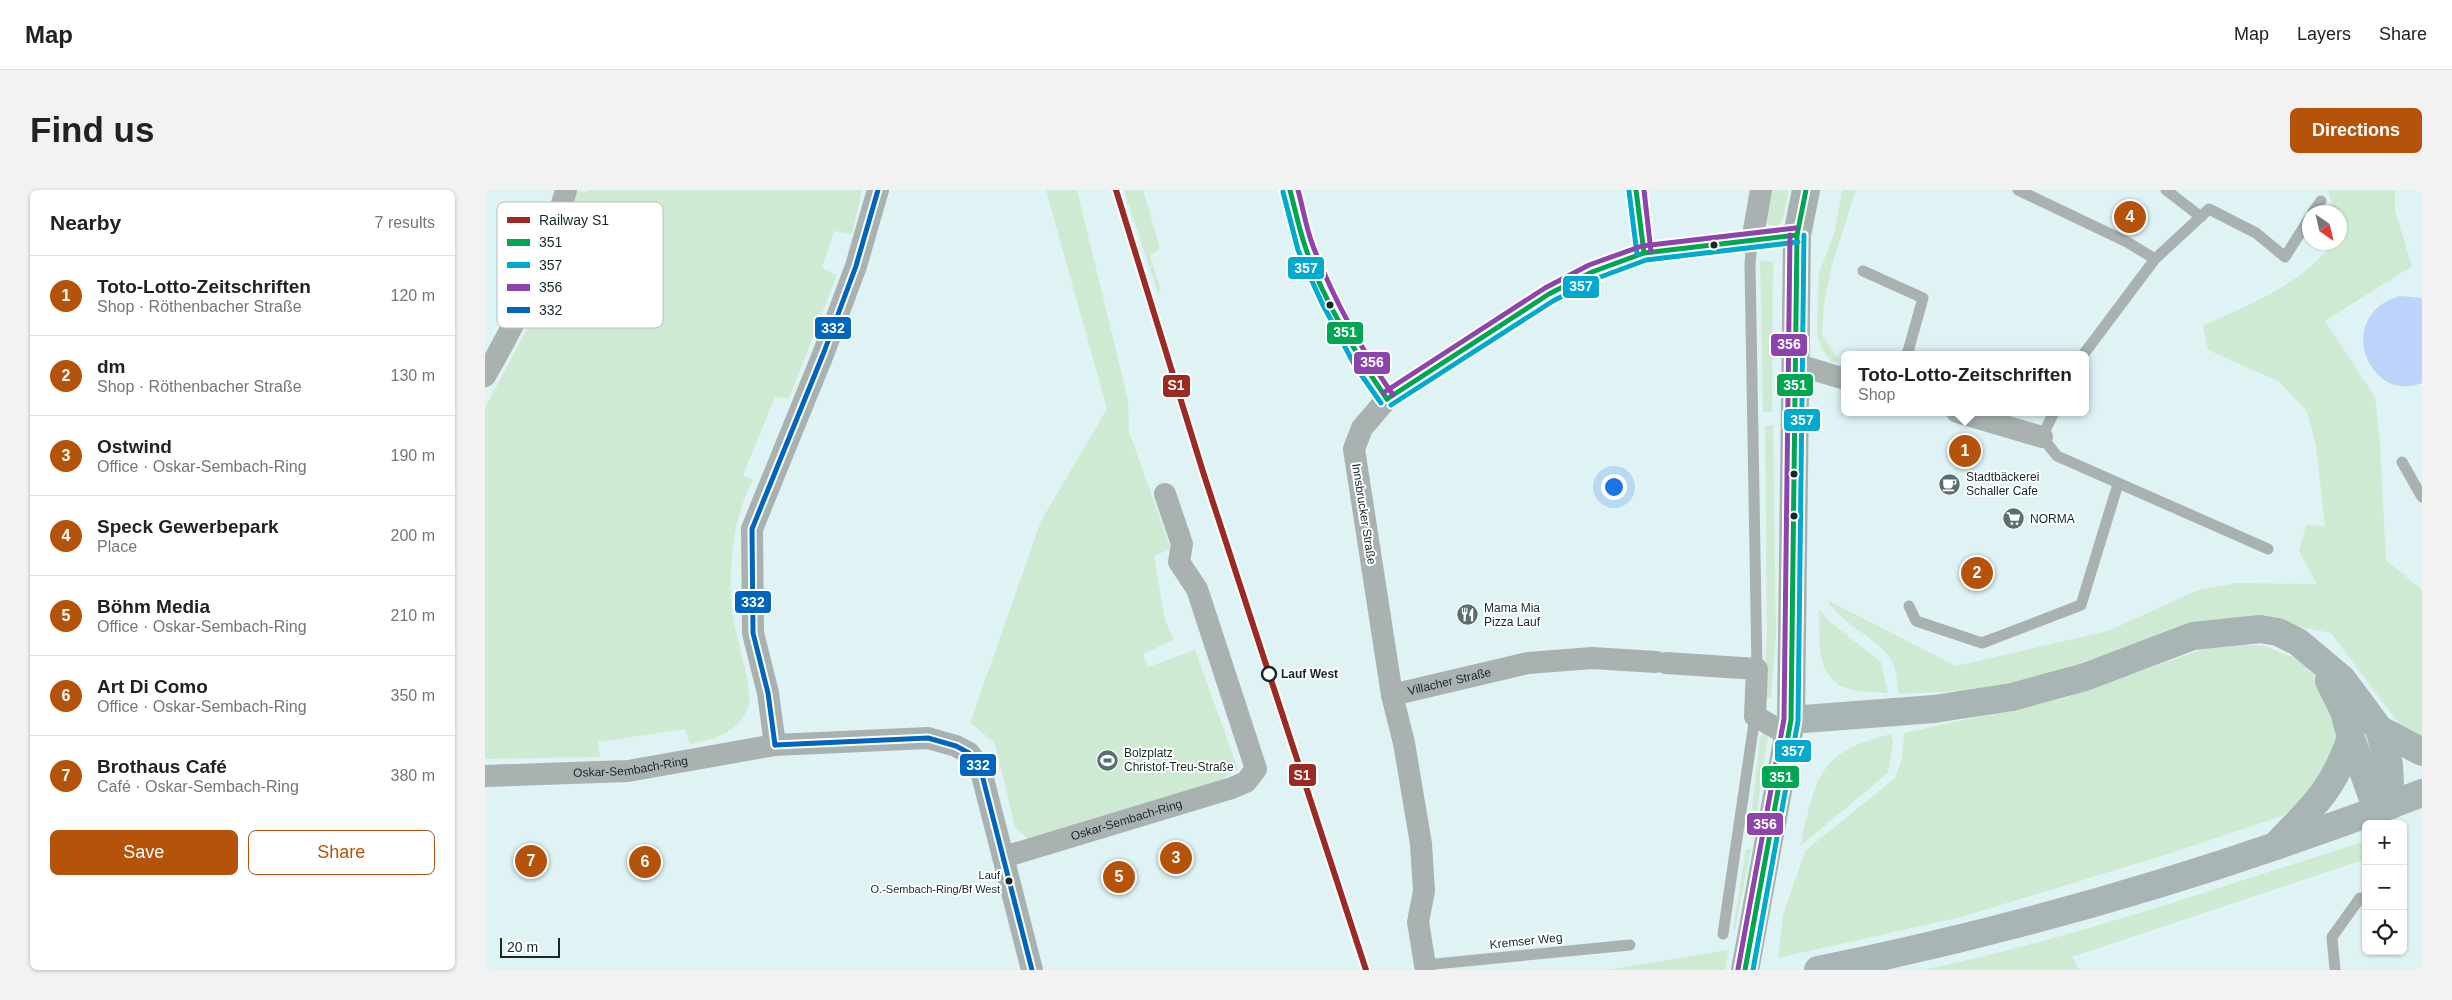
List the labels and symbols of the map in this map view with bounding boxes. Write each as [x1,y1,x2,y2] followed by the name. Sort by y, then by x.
[2114,198,2146,236] pin: 4
[497,202,663,328] legend
[2302,205,2347,250] north arrow
[539,212,609,228] text: Railway S1
[539,234,563,250] text: 351
[1709,240,1719,250] unlabelled marker
[1287,256,1325,280] line badge: 357
[539,257,563,273] text: 357
[1294,260,1318,276] text: 357
[1562,275,1600,299] line badge: 357
[1569,278,1593,294] text: 357
[539,279,563,295] text: 356
[1325,300,1335,310] unlabelled marker
[539,302,563,318] text: 332
[814,316,852,340] line badge: 332
[821,320,845,336] text: 332
[1326,321,1364,345] line badge: 351
[1333,324,1357,340] text: 351
[1770,333,1808,357] line badge: 356
[1777,336,1801,352] text: 356
[1353,351,1391,375] line badge: 356
[1360,354,1384,370] text: 356
[1776,373,1814,397] line badge: 351
[1162,374,1191,398] line badge: S1
[1167,377,1185,393] text: S1
[1783,377,1807,393] text: 351
[1783,408,1821,432] line badge: 357
[1790,412,1814,428] text: 357
[1949,432,1981,470] pin: 1
[1349,463,1379,566] street label: Innsbrucker Straße
[1789,469,1799,479] unlabelled marker
[1966,470,2039,498] place label: Stadtbäckerei Schaller Cafe
[1938,472,1962,496] cafe icon: Stadtbäckerei Schaller Cafe
[1601,474,1627,500] your location
[2002,507,2026,531] supermarket icon: NORMA
[1789,511,1799,521] unlabelled marker
[2030,512,2075,526] place label: NORMA
[1961,554,1993,592] pin: 2
[734,590,772,614] line badge: 332
[741,594,765,610] text: 332
[1484,601,1541,629] place label: Mama Mia Pizza Lauf
[1456,603,1480,627] restaurant icon: Mama Mia Pizza Lauf
[1406,665,1493,698] street label: Villacher Straße
[1261,666,1277,682] marker: Lauf West
[1281,667,1338,681] place label: Lauf West
[1774,739,1812,763] line badge: 357
[1781,743,1805,759] text: 357
[1124,746,1234,774] place label: Bolzplatz Christof-Treu-Straße
[1096,748,1120,772] sports icon: Bolzplatz Christof-Treu-Straße
[959,753,997,777] line badge: 332
[573,754,689,780] street label: Oskar-Sembach-Ring
[966,757,990,773] text: 332
[1288,763,1317,787] line badge: S1
[1761,765,1800,789] line badge: 351
[1293,767,1311,783] text: S1
[1769,769,1793,785] text: 351
[1069,796,1184,843] street label: Oskar-Sembach-Ring
[1746,812,1784,836] line badge: 356
[1753,816,1777,832] text: 356
[1160,839,1192,877] pin: 3
[515,842,547,880] pin: 7
[629,843,661,881] pin: 6
[1103,858,1135,896] pin: 5
[871,869,1001,895] place label: Lauf O.-Sembach-Ring/Bf West
[1004,876,1014,886] marker: Lauf O.-Sembach-Ring/Bf West
[1489,930,1563,952] street label: Kremser Weg
[500,935,560,958] scale bar

